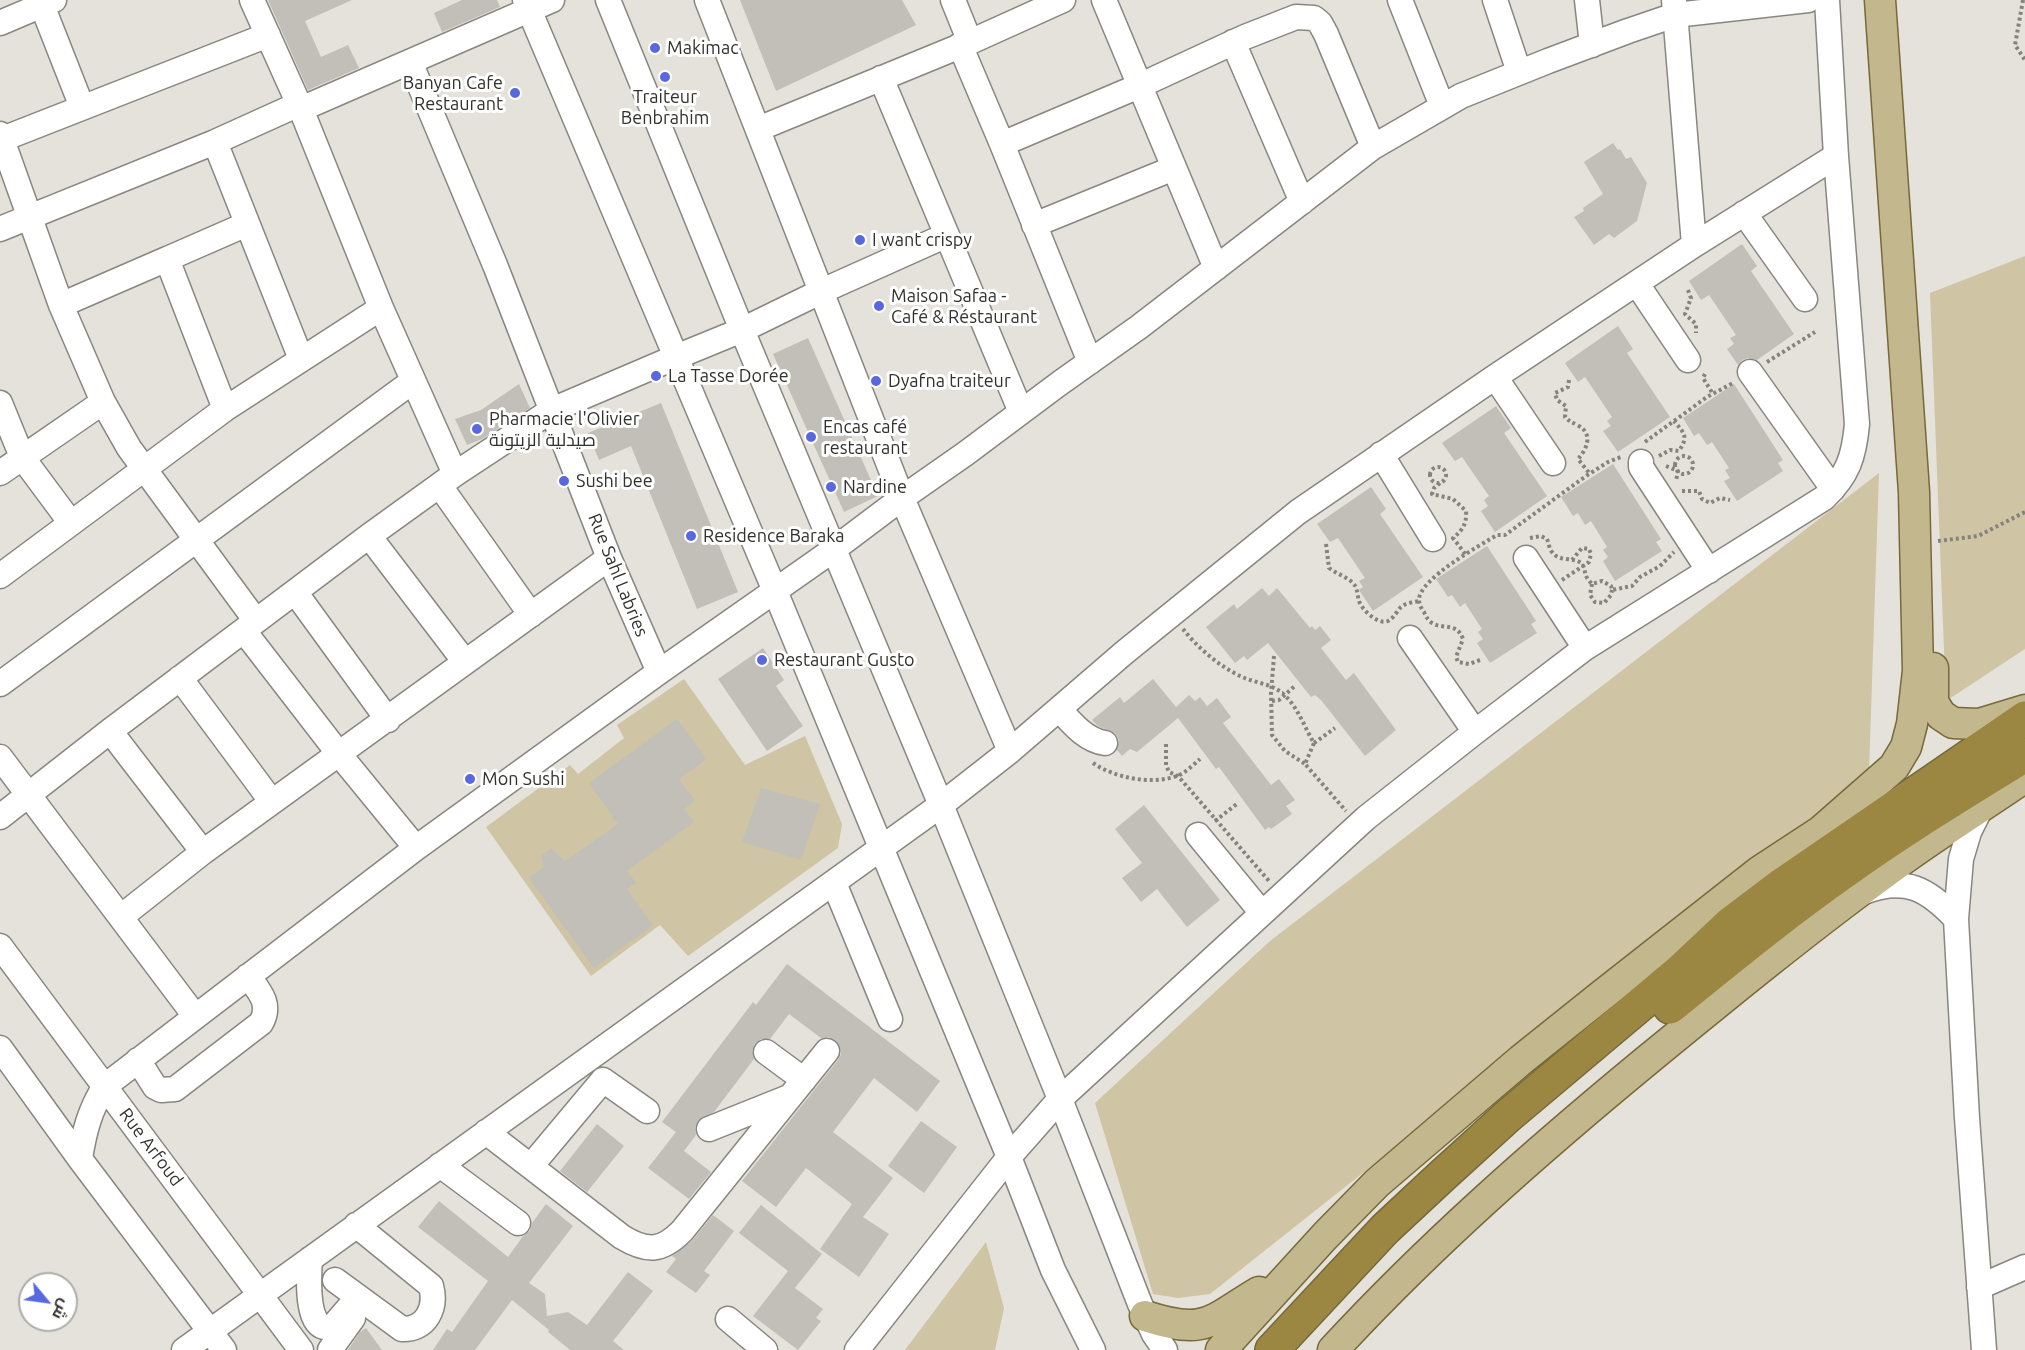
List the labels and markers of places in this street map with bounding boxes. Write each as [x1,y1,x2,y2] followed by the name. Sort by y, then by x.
[667,37,739,59] place label: Makimac
[648,41,662,55] marker: Makimac
[658,70,672,84] marker: Traiteur Benbrahim
[403,72,503,115] place label: Banyan Cafe Restaurant
[508,86,522,100] marker: Banyan Cafe Restaurant
[621,86,709,128] place label: Traiteur Benbrahim
[872,229,972,251] place label: I want crispy
[853,233,867,247] marker: I want crispy
[891,285,1037,328] place label: Maison Safaa - Café & Réstaurant
[872,299,886,313] marker: Maison Safaa - Café & Réstaurant
[668,365,789,387] place label: La Tasse Dorée
[649,369,663,383] marker: La Tasse Dorée
[888,370,1011,392] place label: Dyafna traiteur
[869,374,883,388] marker: Dyafna traiteur
[489,408,639,450] place label: Pharmacie l'Olivier صيدلية الزيتونة
[823,416,908,458] place label: Encas café restaurant
[470,422,484,436] marker: Pharmacie l'Olivier صيدلية الزيتونة
[804,430,818,444] marker: Encas café restaurant
[576,470,653,492] place label: Sushi bee
[557,474,571,488] marker: Sushi bee
[843,476,907,498] place label: Nardine
[824,480,838,494] marker: Nardine
[703,525,844,547] place label: Residence Baraka
[684,529,698,543] marker: Residence Baraka
[774,649,915,671] place label: Restaurant Gusto
[755,653,769,667] marker: Restaurant Gusto
[482,768,565,790] place label: Mon Sushi
[463,772,477,786] marker: Mon Sushi

